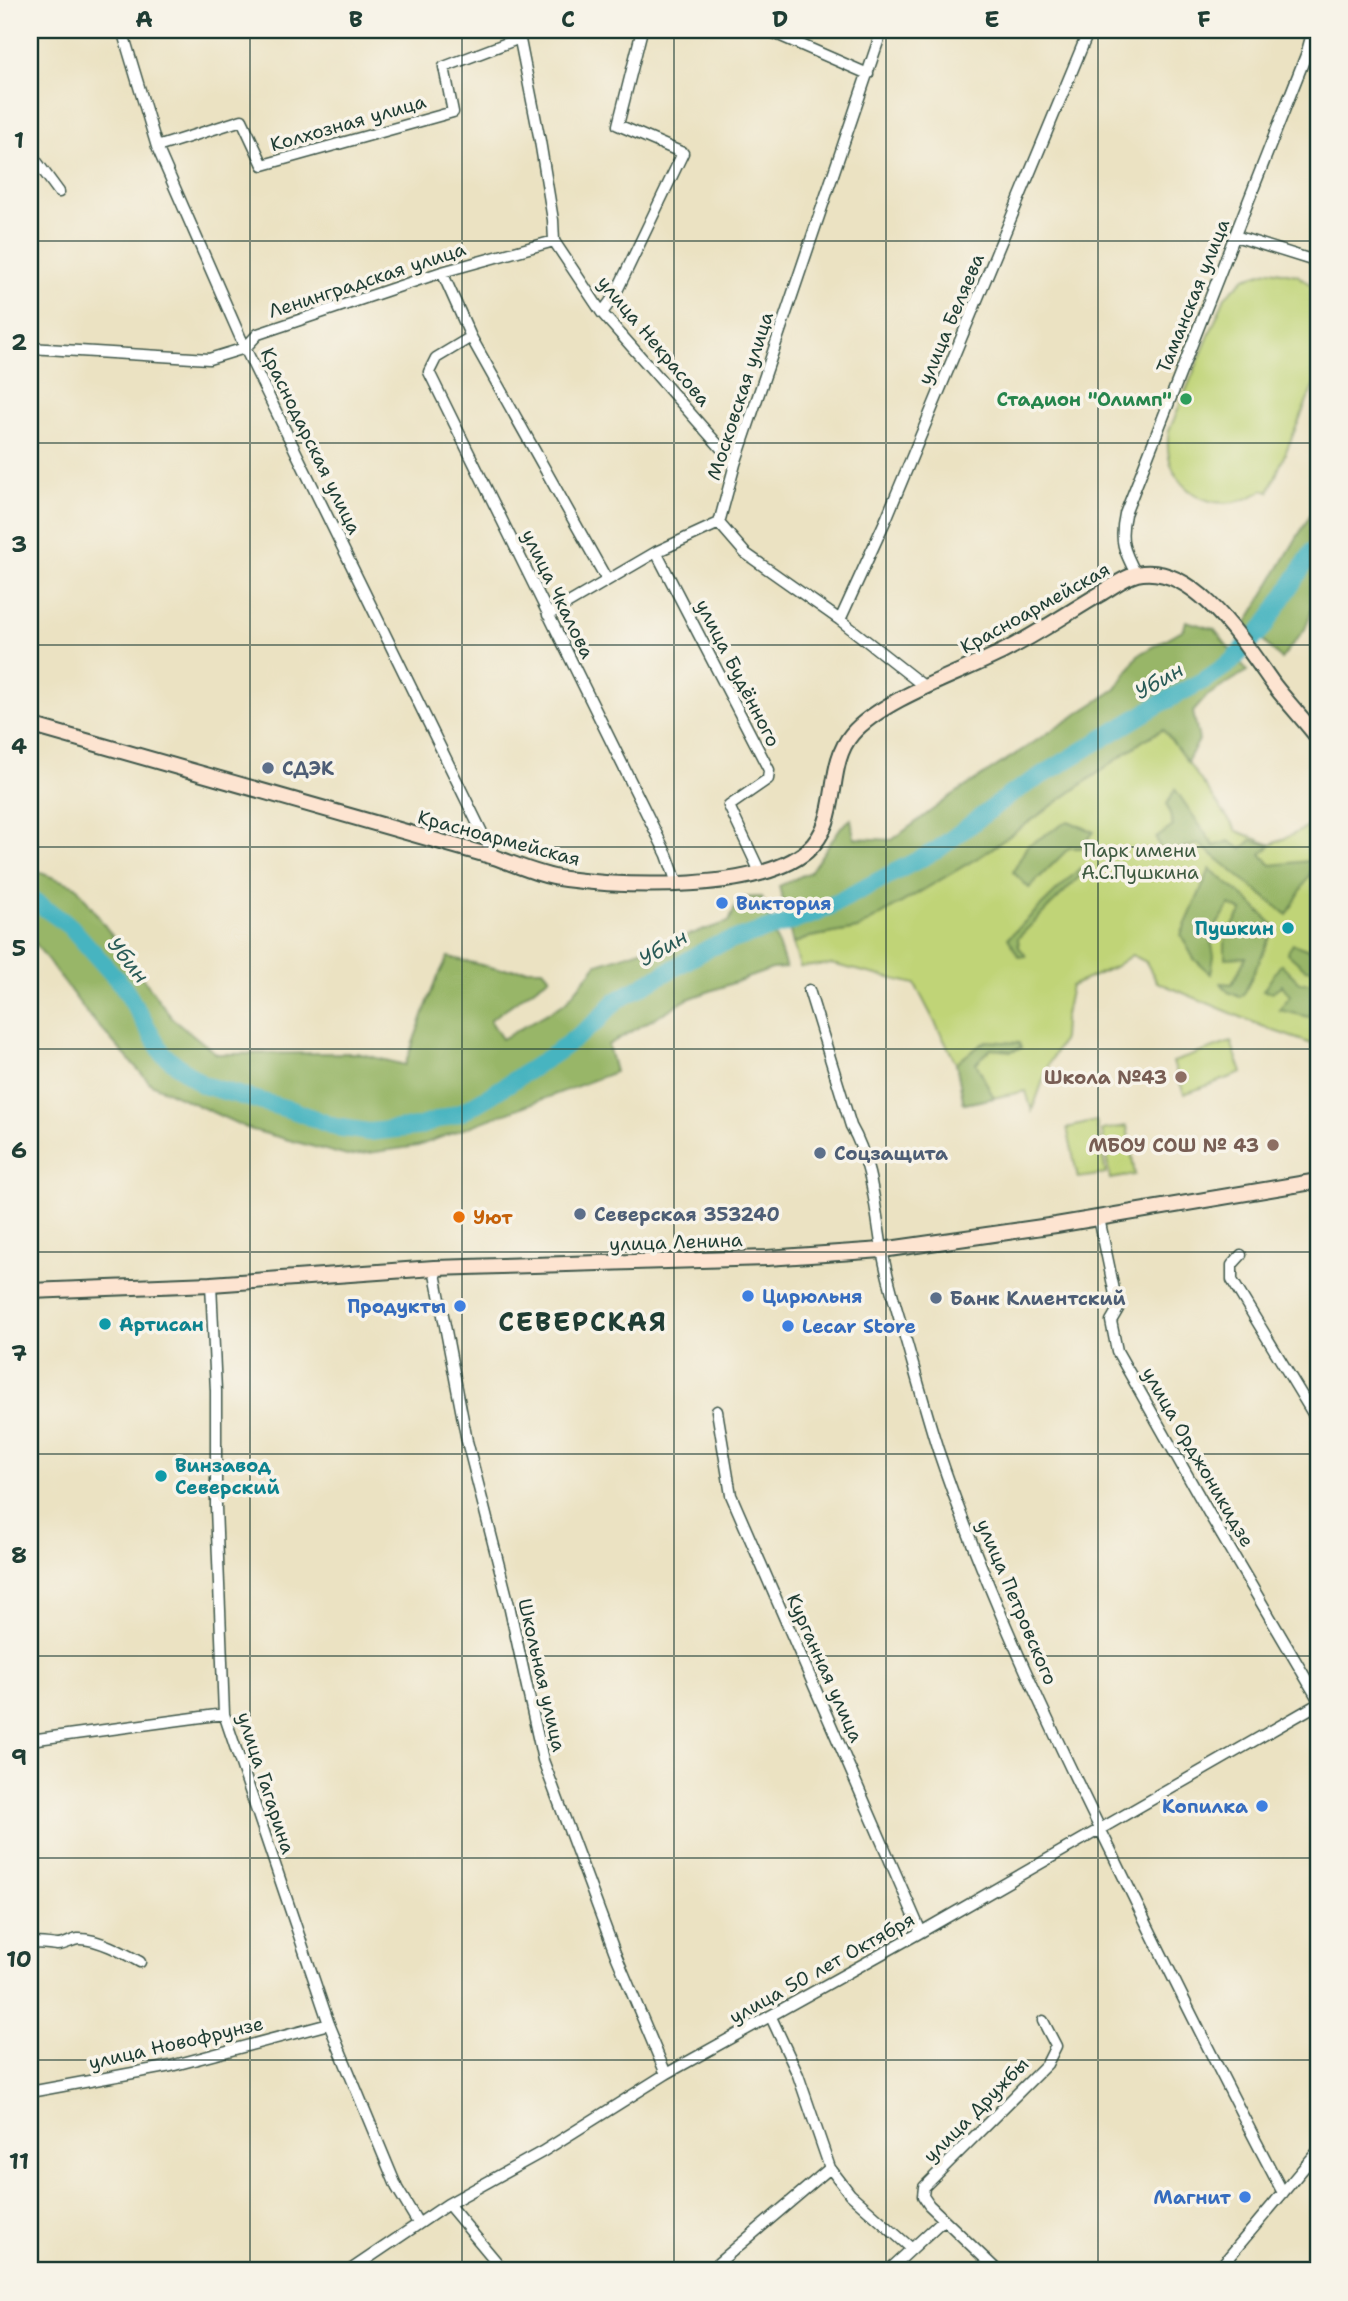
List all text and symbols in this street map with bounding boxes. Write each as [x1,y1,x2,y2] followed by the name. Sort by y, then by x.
[135,4,153,34] text: A
[349,4,363,34] text: B
[561,4,575,34] text: C
[772,4,788,34] text: D
[984,4,1000,34] text: E
[1197,4,1211,34] text: F
[267,89,429,157] street label: Колхозная улица
[14,125,24,155] text: 1
[1151,215,1235,377] street label: Таманская улица
[265,236,469,324] street label: Ленинградская улица
[912,249,990,388] street label: улица Беляева
[592,270,716,412] street label: улица Некрасова
[701,308,779,483] street label: Московская улица
[11,327,27,357] text: 2
[255,343,367,539] street label: Краснодарская улица
[996,387,1172,412] place label: Стадион "Олимп"
[1178,391,1194,407] marker: Стадион "Олимп"
[516,525,600,663] street label: улица Чкалова
[11,529,27,559] text: 3
[956,557,1114,659] street label: Красноармейская
[690,595,786,751] street label: улица Будённого
[1130,656,1188,706] water label: Убин
[11,731,27,761] text: 4
[282,756,334,781] place label: СДЭК
[260,760,276,776] marker: СДЭК
[415,804,583,872] street label: Красноармейская
[1081,838,1199,885] park label: Парк имени А.С.Пушкина
[736,891,832,916] place label: Виктория
[714,895,730,911] marker: Виктория
[1195,916,1274,941] place label: Пушкин
[1280,920,1296,936] marker: Пушкин
[634,923,692,973] water label: Убин
[101,931,155,989] water label: Убин
[12,933,26,963] text: 5
[1044,1065,1167,1090] place label: Школа №43
[1173,1069,1189,1085] marker: Школа №43
[1088,1133,1259,1158] place label: МБОУ СОШ № 43
[11,1135,27,1165] text: 6
[1265,1137,1281,1153] marker: МБОУ СОШ № 43
[834,1141,948,1166] place label: Соцзащита
[812,1145,828,1161] marker: Соцзащита
[594,1202,780,1227] place label: Северская 353240
[473,1205,513,1230] place label: Уют
[572,1206,588,1222] marker: Северская 353240
[451,1209,467,1225] marker: Уют
[609,1227,743,1257] street label: улица Ленина
[762,1284,863,1309] place label: Цирюльня
[950,1286,1126,1311] place label: Банк Клиентский
[740,1288,756,1304] marker: Цирюльня
[928,1290,944,1306] marker: Банк Клиентский
[347,1294,446,1319] place label: Продукты
[452,1298,468,1314] marker: Продукты
[498,1304,668,1339] district label: СЕВЕРСКАЯ
[119,1312,204,1337] place label: Артисан
[802,1314,916,1339] place label: Lecar Store
[97,1316,113,1332] marker: Артисан
[780,1318,796,1334] marker: Lecar Store
[11,1338,27,1368] text: 7
[1136,1363,1260,1551] street label: улица Орджоникидзе
[175,1453,280,1500] place label: Винзавод Северский
[153,1468,169,1484] marker: Винзавод Северский
[971,1515,1063,1689] street label: улица Петровского
[11,1540,27,1570] text: 8
[781,1590,869,1746] street label: Курганная улица
[512,1596,572,1754] street label: Школьная улица
[231,1709,301,1857] street label: улица Гагарина
[11,1742,27,1772] text: 9
[1162,1794,1248,1819] place label: Копилка
[1254,1798,1270,1814] marker: Копилка
[725,1907,919,2029] street label: улица 50 лет Октября
[6,1944,32,1974] text: 10
[86,2011,266,2075] street label: улица Новофрунзе
[918,2052,1034,2168] street label: улица Дружбы
[9,2146,29,2176] text: 11
[1153,2185,1232,2210] place label: Магнит
[1237,2189,1253,2205] marker: Магнит

